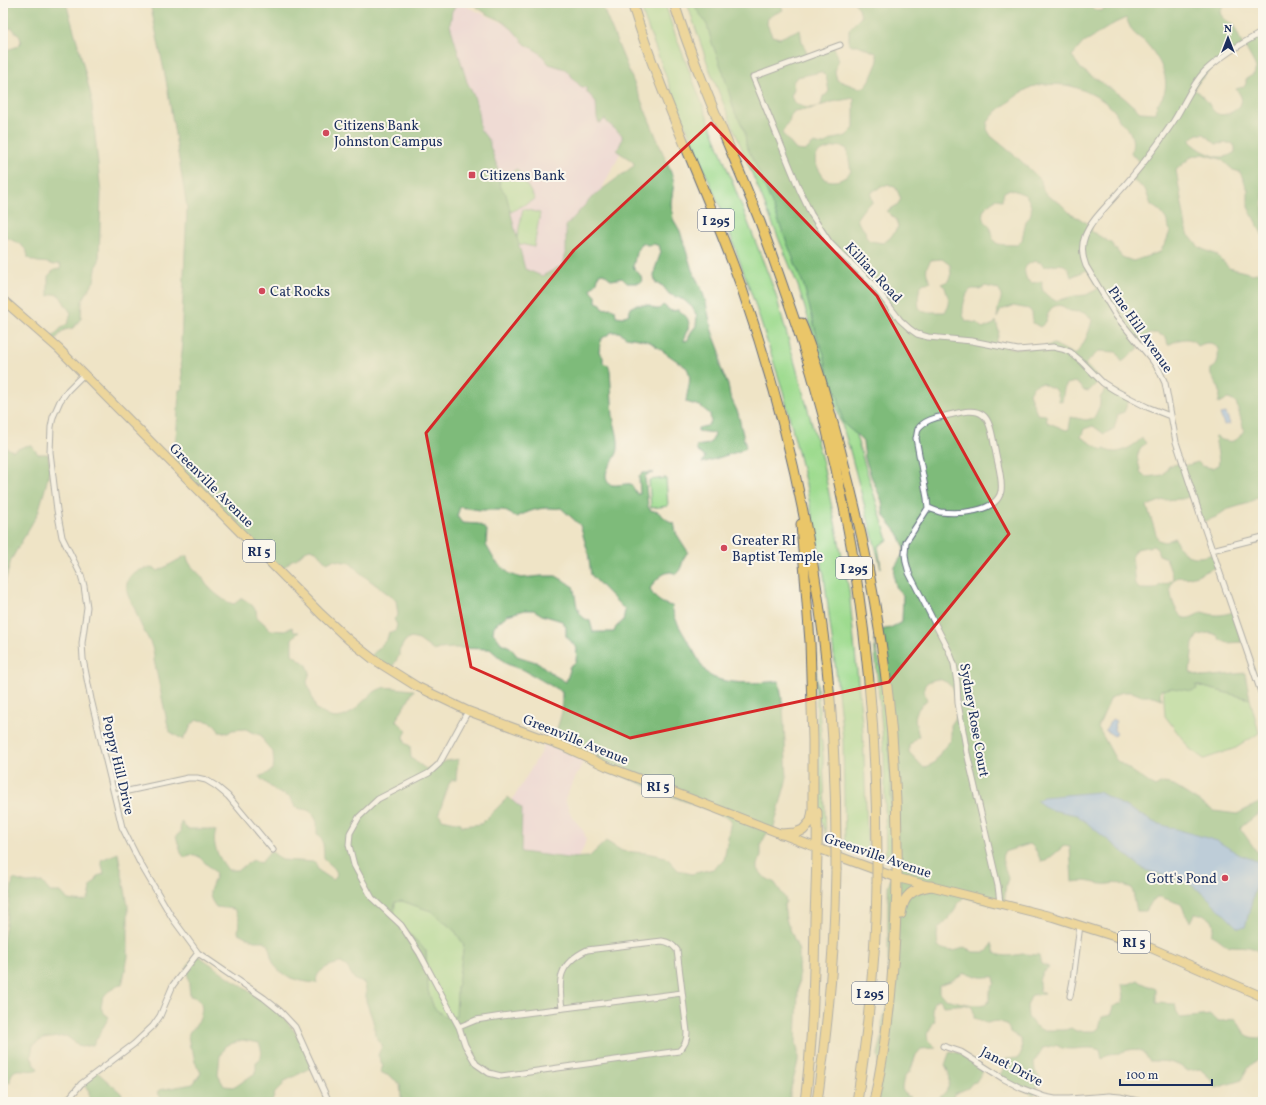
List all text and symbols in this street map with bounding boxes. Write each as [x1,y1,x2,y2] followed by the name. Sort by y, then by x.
[1208,18,1248,58] north arrow
[1224,22,1232,37] text: N
[334,117,442,152] place label: Citizens Bank Johnston Campus
[321,128,331,138] marker: Citizens Bank Johnston Campus
[480,167,565,186] place label: Citizens Bank
[467,170,477,180] marker: Citizens Bank
[698,209,734,231] road number: I 295
[840,239,906,307] street label: Killian Road
[270,283,330,302] place label: Cat Rocks
[1103,283,1177,377] street label: Pine Hill Avenue
[257,286,267,296] marker: Cat Rocks
[164,440,258,533] street label: Greenville Avenue
[732,532,823,567] place label: Greater RI Baptist Temple
[243,540,275,562] road number: RI 5
[719,543,729,553] marker: Greater RI Baptist Temple
[836,557,872,579] road number: I 295
[954,662,993,779] street label: Sydney Rose Court
[520,711,631,770] street label: Greenville Avenue
[97,714,138,817] street label: Poppy Hill Drive
[642,775,674,797] road number: RI 5
[821,829,934,884] street label: Greenville Avenue
[1147,870,1217,889] place label: Gott's Pond
[1220,873,1230,883] marker: Gott's Pond
[1118,931,1150,953] road number: RI 5
[852,982,888,1004] road number: I 295
[977,1043,1046,1092] street label: Janet Drive
[1120,1061,1212,1087] scale bar
[1126,1068,1159,1084] text: 100 m

